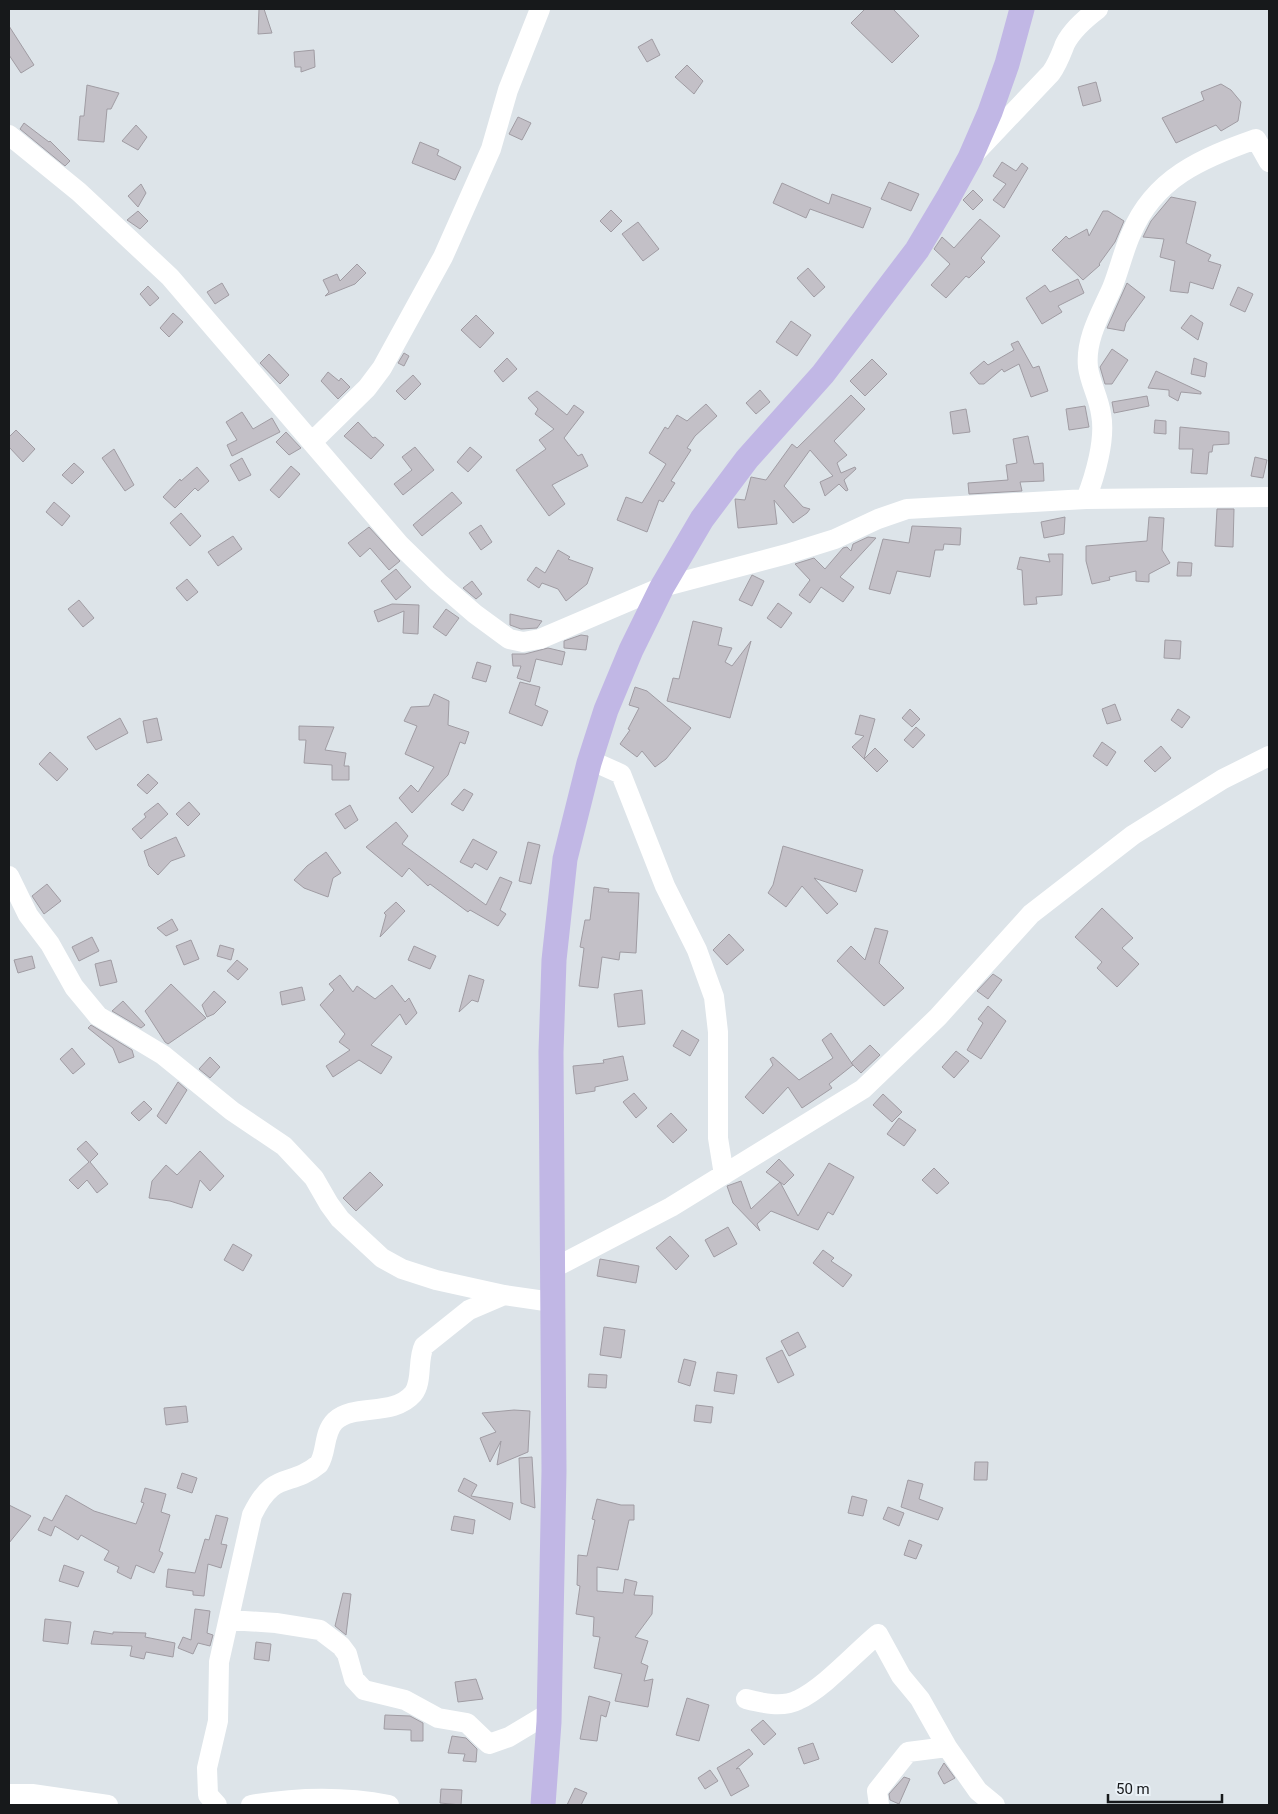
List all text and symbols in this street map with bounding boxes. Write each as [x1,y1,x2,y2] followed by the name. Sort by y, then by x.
[1108,1772,1222,1804] scale bar
[1116,1780,1150,1798] text: 50 m

